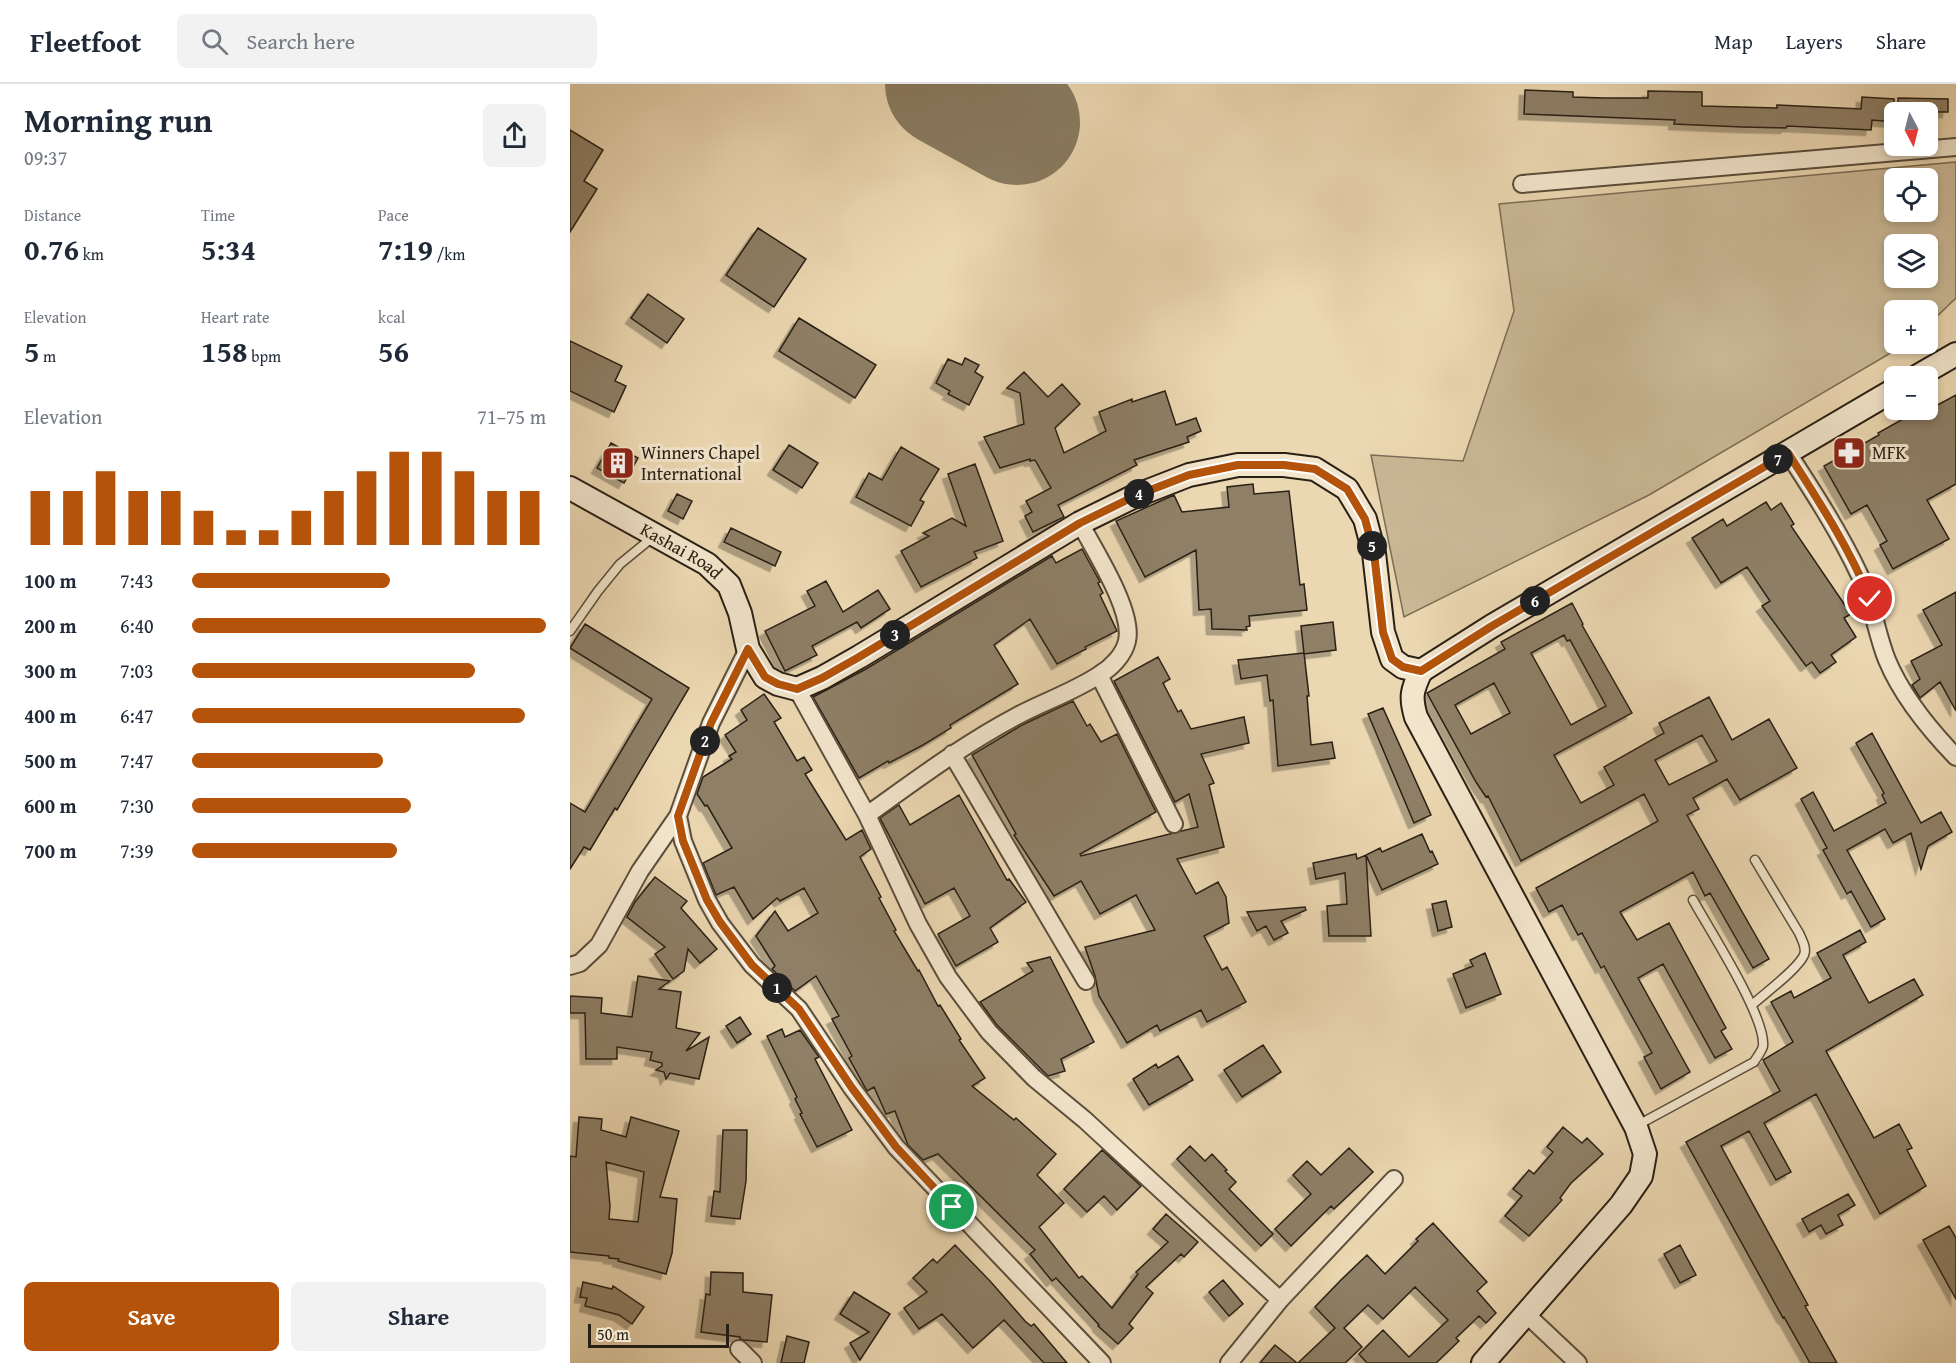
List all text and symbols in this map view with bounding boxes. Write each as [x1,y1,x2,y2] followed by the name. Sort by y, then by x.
[177,14,597,68] search box
[30,21,141,62] text: Fleetfoot
[198,25,231,58] icon: search
[246,25,355,57] text: Search here
[1714,26,1753,57] text: Map
[1786,26,1843,57] text: Layers
[1876,26,1926,57] text: Share
[24,96,213,144] text: Morning run
[1884,102,1938,156] north arrow
[1884,102,1938,420] map controls
[483,104,546,167] button: share
[24,143,67,172] text: 09:37
[1884,168,1938,222] button: locate
[24,203,81,227] text: Distance
[201,203,235,227] text: Time
[378,203,409,227] text: Pace
[24,227,79,271] text: 0.76
[201,227,256,271] text: 5:34
[378,227,433,271] text: 7:19
[1884,234,1938,288] button: layers
[79,242,104,266] text: km
[433,242,465,266] text: /km
[1884,300,1938,354] button: +
[24,305,87,329] text: Elevation
[201,305,270,329] text: Heart rate
[378,305,405,329] text: kcal
[24,329,40,373] text: 5
[201,329,248,373] text: 158
[378,329,409,373] text: 56
[40,344,56,368] text: m
[248,344,281,368] text: bpm
[1884,366,1938,420] button: −
[24,402,102,431] text: Elevation
[477,402,546,431] text: 71–75 m
[1831,435,1867,471] pharmacy icon: MFK
[641,439,760,487] place label: Winners Chapel International
[1872,439,1907,466] place label: MFK
[1763,444,1793,474] pin: 7
[600,445,636,481] building icon: Winners Chapel International
[1774,447,1782,471] text: 7
[1124,479,1154,509] pin: 4
[1135,482,1143,506] text: 4
[636,516,729,586] street label: Kashai Road
[1357,531,1387,561] pin: 5
[1368,534,1376,558] text: 5
[24,566,77,595] text: 100 m
[120,566,154,595] text: 7:43
[1844,573,1895,624] pin
[1853,582,1886,615] icon: check
[1520,586,1550,616] pin: 6
[1531,589,1539,613] text: 6
[24,611,77,640] text: 200 m
[120,611,154,640] text: 6:40
[880,620,910,650] pin: 3
[891,623,899,647] text: 3
[24,656,77,685] text: 300 m
[120,656,154,685] text: 7:03
[24,701,77,730] text: 400 m
[120,701,154,730] text: 6:47
[690,726,720,756] pin: 2
[701,729,709,753] text: 2
[24,746,77,775] text: 500 m
[120,746,154,775] text: 7:47
[24,791,77,820] text: 600 m
[120,791,154,820] text: 7:30
[24,836,77,865] text: 700 m
[120,836,154,865] text: 7:39
[762,973,792,1003] pin: 1
[773,976,781,1000] text: 1
[926,1181,977,1232] pin
[935,1190,968,1223] icon: arrive
[24,1282,279,1351] button: Save
[291,1282,546,1351] button: Share
[588,1321,729,1348] scale bar
[597,1322,629,1346] text: 50 m

